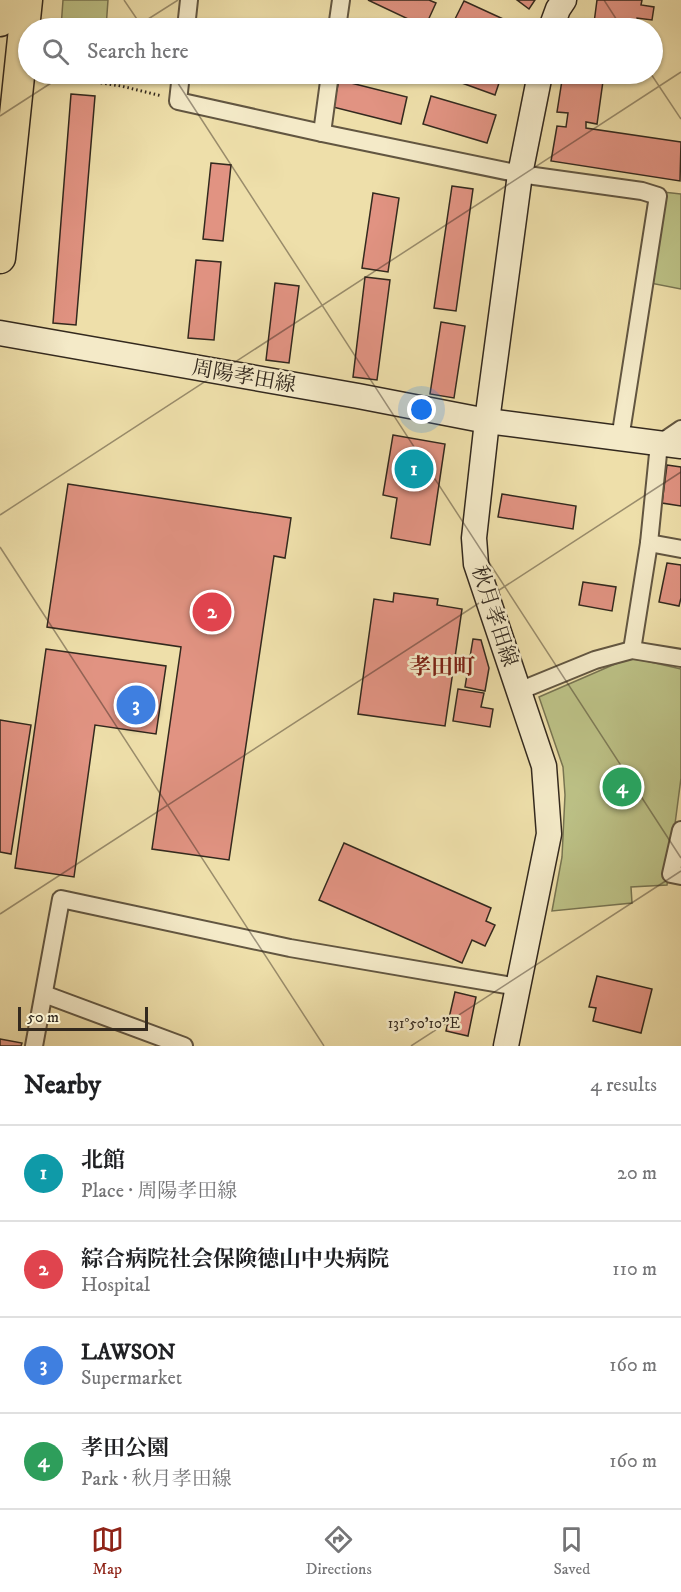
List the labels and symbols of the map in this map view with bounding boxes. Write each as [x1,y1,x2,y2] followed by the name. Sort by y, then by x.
[190,355,298,399] street label: 周陽孝田線
[407,395,436,424] your location
[394,446,434,492] pin: 1
[465,562,523,670] street label: 秋月孝田線
[192,590,232,634] pin: 2
[409,654,475,681] district label: 孝田町
[116,682,156,728] pin: 3
[602,764,642,810] pin: 4
[18,1004,148,1032] scale bar
[388,1014,461,1033] text: 131°50'10"E

